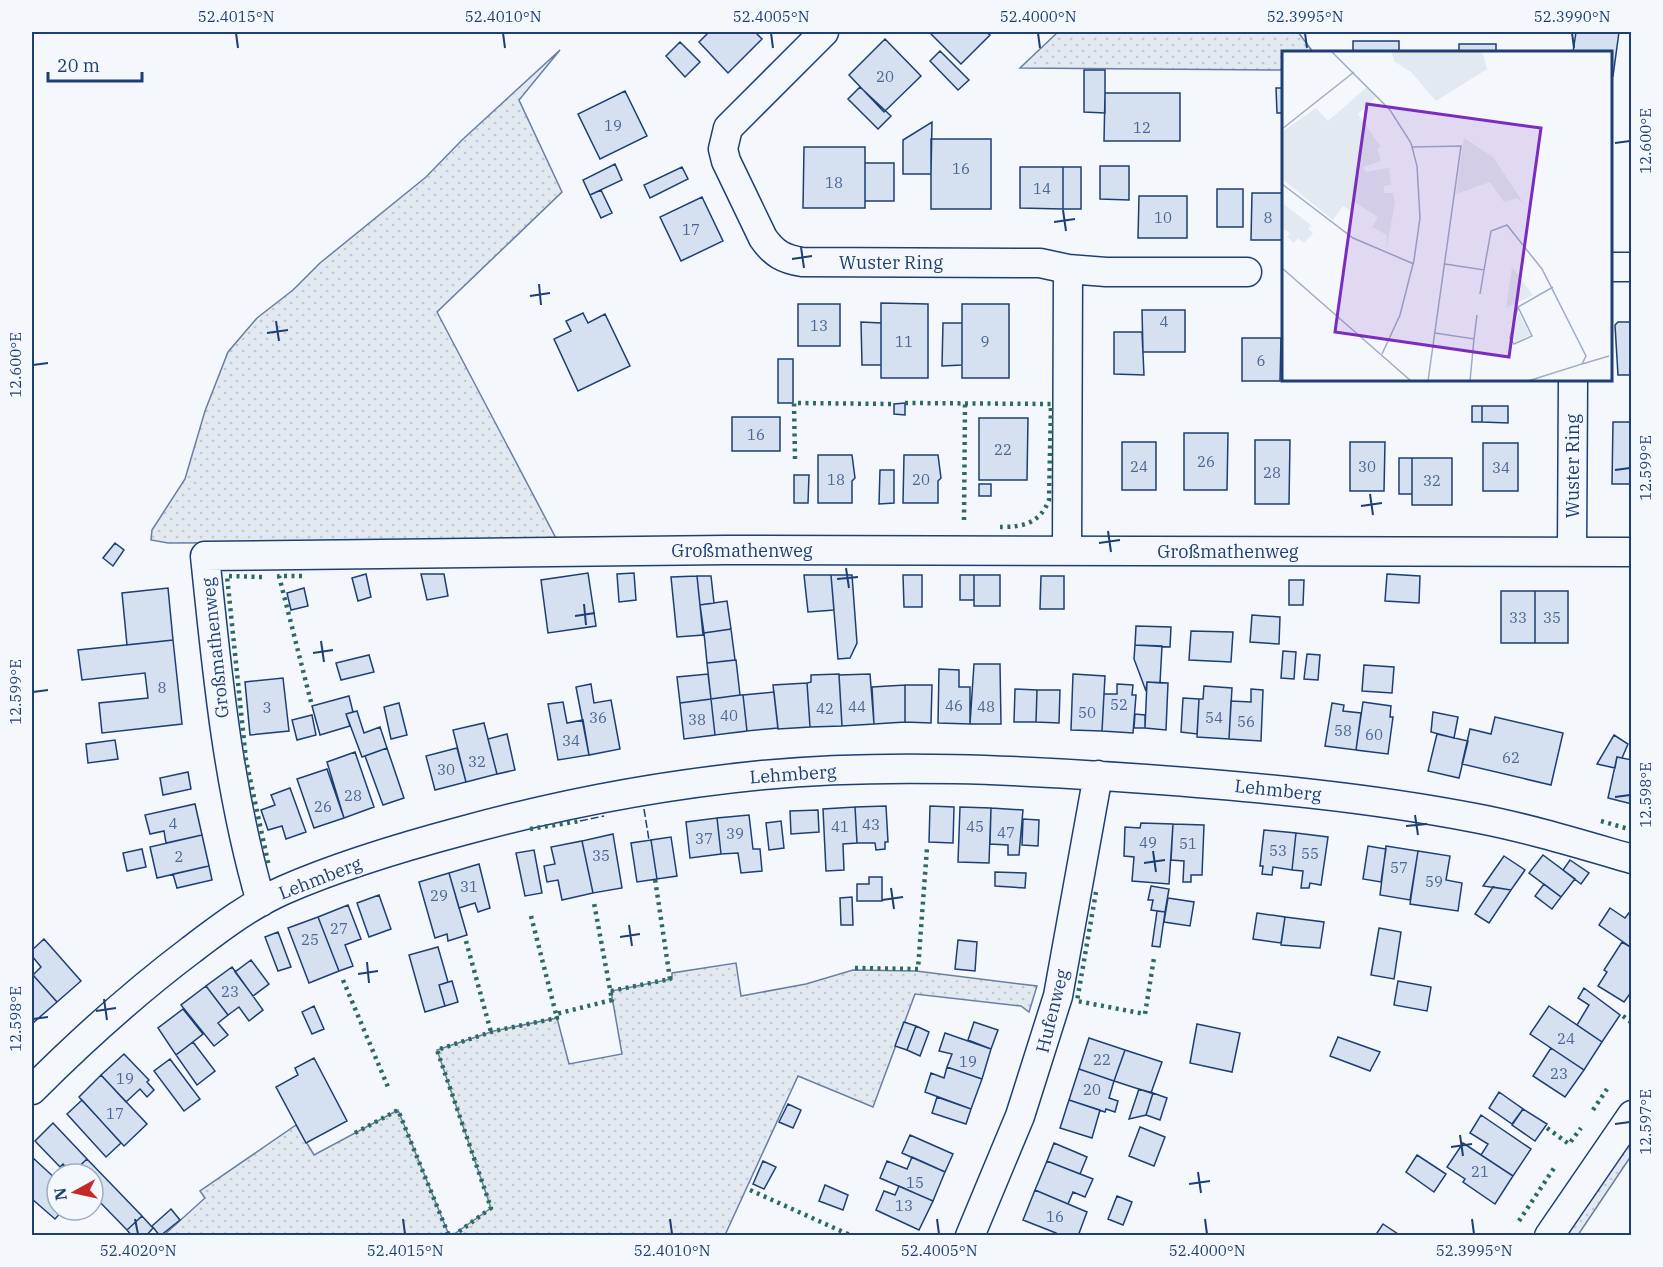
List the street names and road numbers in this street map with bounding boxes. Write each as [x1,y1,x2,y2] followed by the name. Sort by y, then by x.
[839,251,943,274] street label: Wuster Ring
[1561,414,1584,518] street label: Wuster Ring
[671,539,813,562] street label: Großmathenweg
[1157,540,1299,563] street label: Großmathenweg
[196,576,234,719] street label: Großmathenweg
[749,759,837,789] street label: Lehmberg
[1233,774,1323,806] street label: Lehmberg
[275,852,365,904] street label: Lehmberg
[1030,966,1074,1055] street label: Hufenweg

